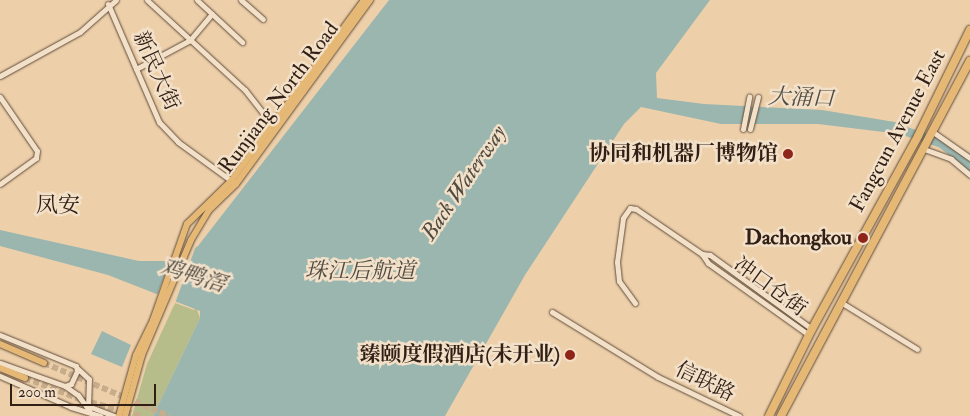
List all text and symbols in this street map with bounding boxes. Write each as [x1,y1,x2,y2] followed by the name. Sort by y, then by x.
[214,17,344,179] street label: Runjiang North Road
[127,28,185,114] street label: 新民大街
[845,46,951,216] street label: Fangcun Avenue East
[768,84,834,112] water label: 大涌口
[416,121,512,245] water label: Back Waterway
[589,141,778,167] place label: 协同和机器厂博物馆
[782,148,794,160] marker: 协同和机器厂博物馆
[36,193,80,219] district label: 凤安
[745,225,852,251] place label: Dachongkou
[856,231,870,245] marker: Dachongkou
[729,252,811,322] street label: 冲口仓街
[158,254,228,298] water label: 鸡鸭滘
[305,259,415,285] water label: 珠江后航道
[360,342,560,368] place label: 臻颐度假酒店(未开业)
[564,349,576,361] marker: 臻颐度假酒店(未开业)
[671,357,739,407] street label: 信联路
[12,374,159,406] scale bar
[18,383,56,402] text: 200 m

